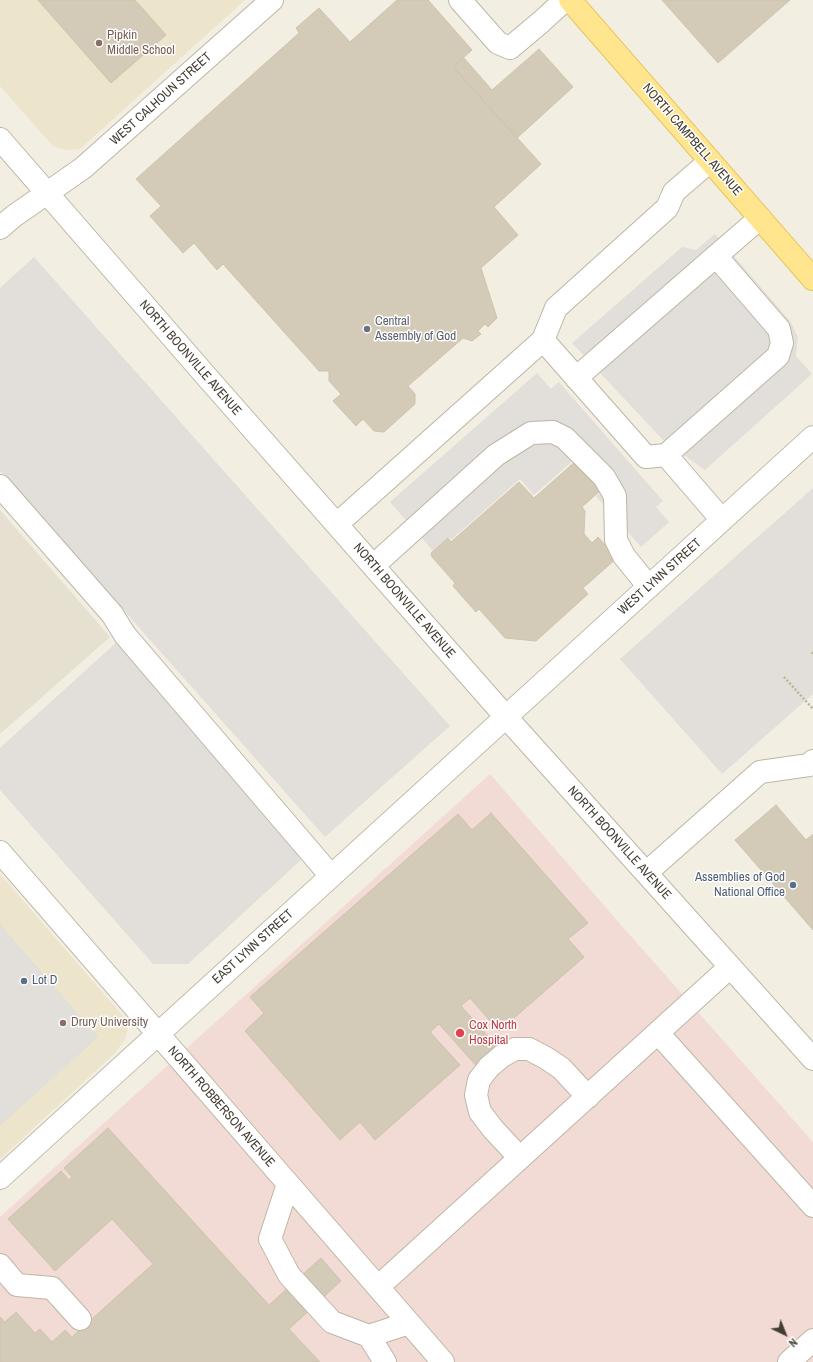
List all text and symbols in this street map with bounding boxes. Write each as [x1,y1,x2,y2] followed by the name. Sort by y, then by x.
[107,28,175,59] place label: Pipkin Middle School
[94,38,104,48] marker: Pipkin Middle School
[107,49,215,149] street label: WEST CALHOUN STREET
[639,81,745,199] street label: NORTH CAMPBELL AVENUE
[136,297,244,419] street label: NORTH BOONVILLE AVENUE
[375,314,456,345] place label: Central Assembly of God
[362,324,372,334] marker: Central Assembly of God
[615,536,705,618] street label: WEST LYNN STREET
[350,540,458,662] street label: NORTH BOONVILLE AVENUE
[564,783,674,903] street label: NORTH BOONVILLE AVENUE
[695,870,785,901] place label: Assemblies of God National Office
[788,880,798,890] marker: Assemblies of God National Office
[209,907,297,987] street label: EAST LYNN STREET
[32,973,57,989] place label: Lot D
[19,976,29,986] marker: Lot D
[71,1015,148,1031] place label: Drury University
[58,1018,68,1028] marker: Drury University
[469,1018,517,1049] place label: Cox North Hospital
[454,1027,466,1039] marker: Cox North Hospital
[164,1043,278,1171] street label: NORTH ROBBERSON AVENUE
[765,1314,805,1354] north arrow
[786,1335,800,1350] text: N

